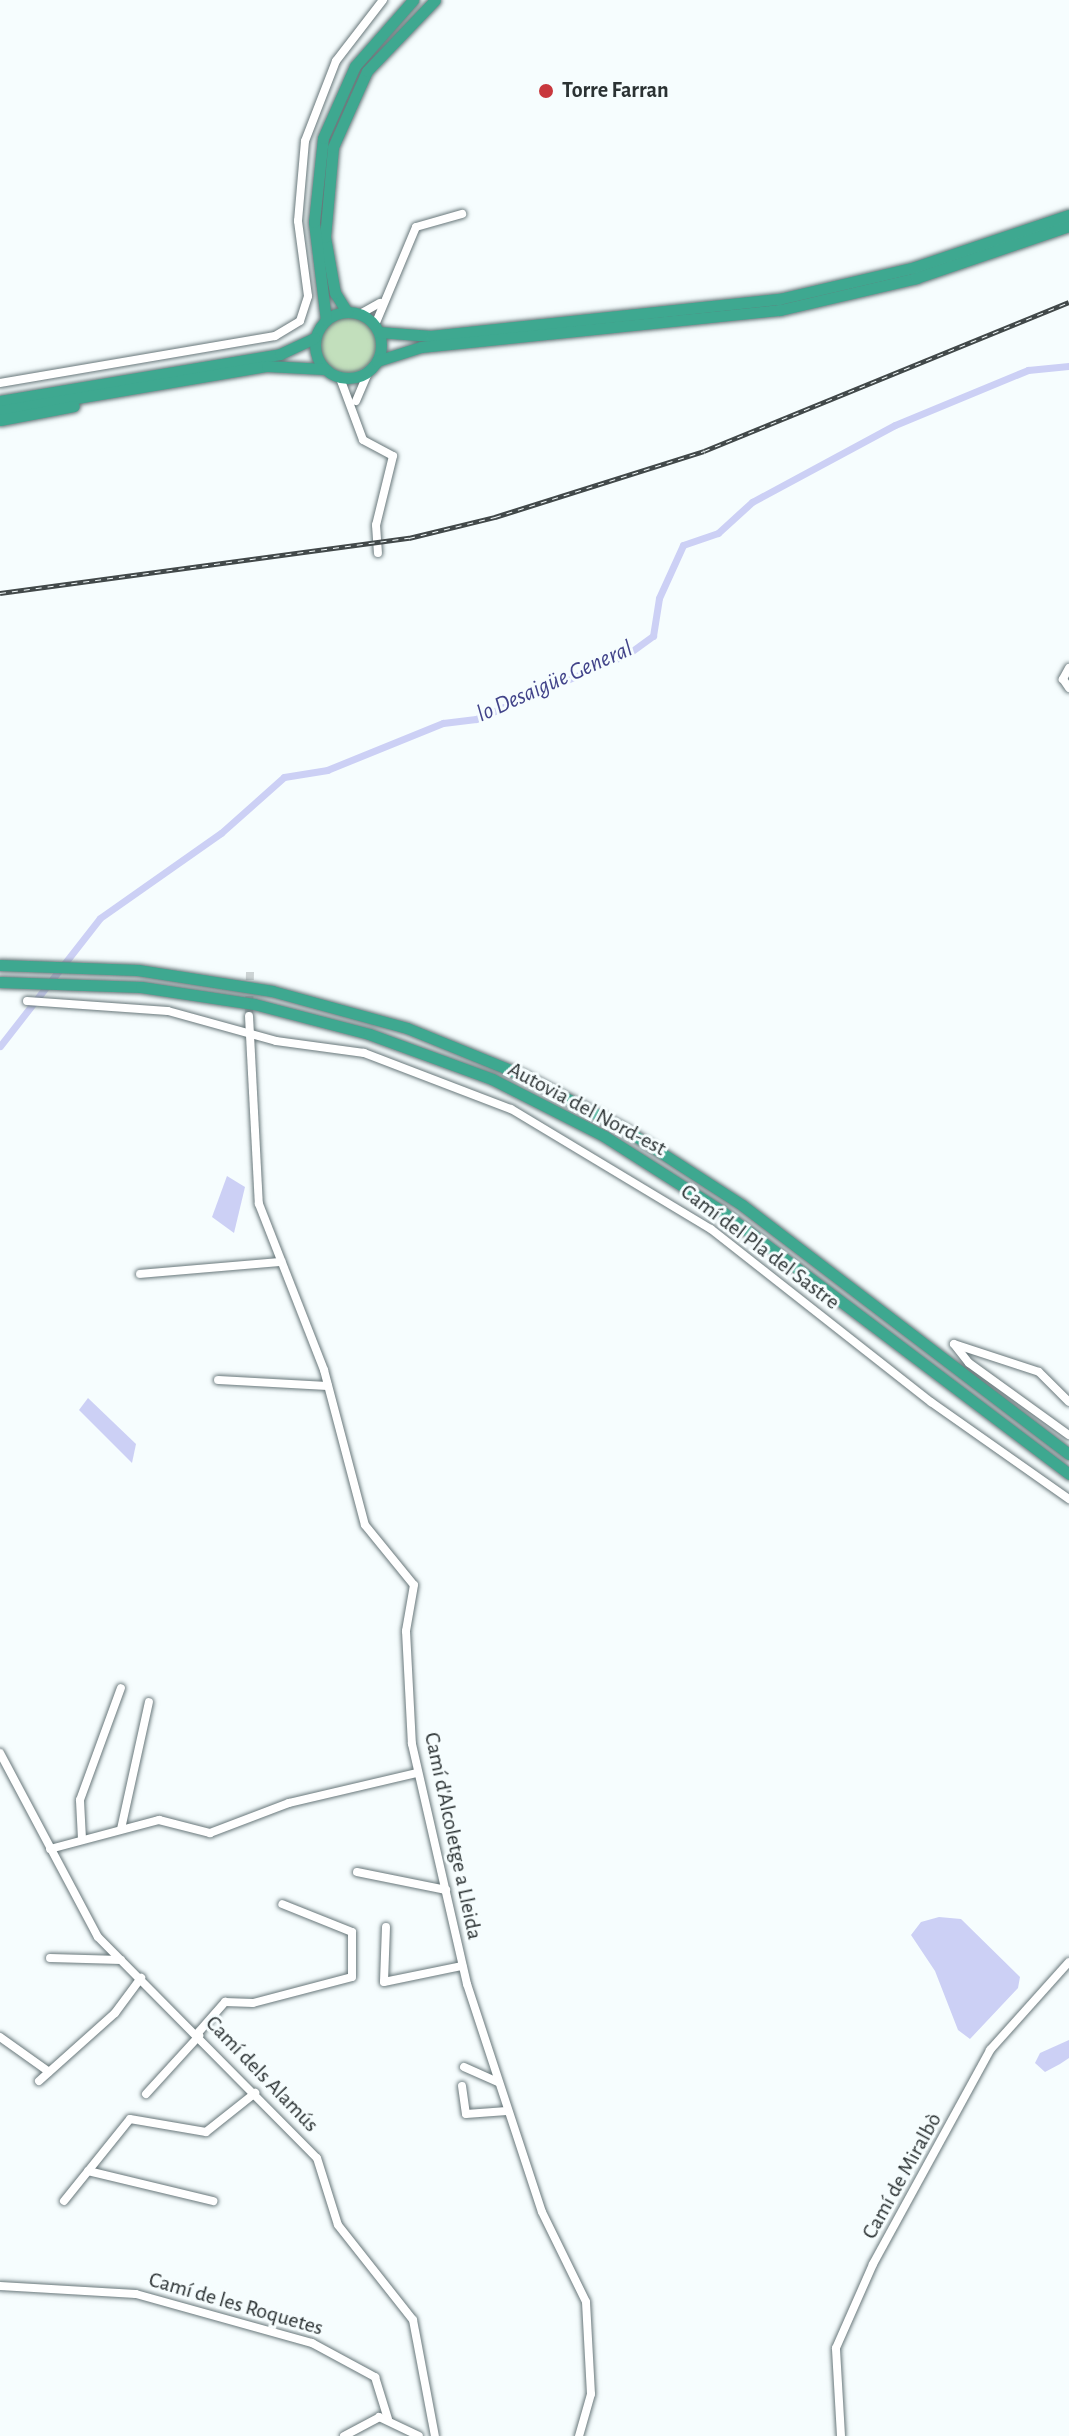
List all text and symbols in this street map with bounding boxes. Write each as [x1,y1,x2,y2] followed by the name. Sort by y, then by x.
[562,78,669,104] place label: Torre Farran
[537,82,555,100] marker: Torre Farran
[472,635,638,729] water label: lo Desaigüe General
[503,1056,671,1162] street label: Autovia del Nord-est
[675,1179,845,1315] street label: Camí del Pla del Sastre
[418,1730,488,1942] street label: Camí d'Alcoletge a Lleida
[200,2010,324,2138] street label: Camí dels Alamús
[856,2108,948,2244] street label: Camí de Miralbò
[146,2266,326,2342] street label: Camí de les Roquetes

